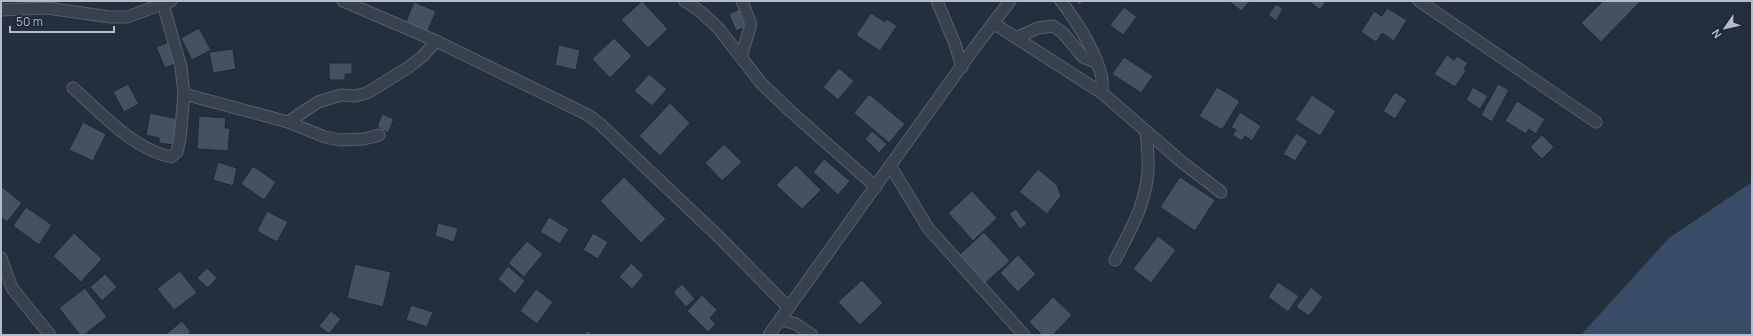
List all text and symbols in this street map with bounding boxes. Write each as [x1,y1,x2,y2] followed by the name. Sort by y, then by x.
[10,8,114,34] scale bar
[1705,8,1745,48] north arrow
[16,13,43,30] text: 50 m
[1708,26,1725,41] text: N

